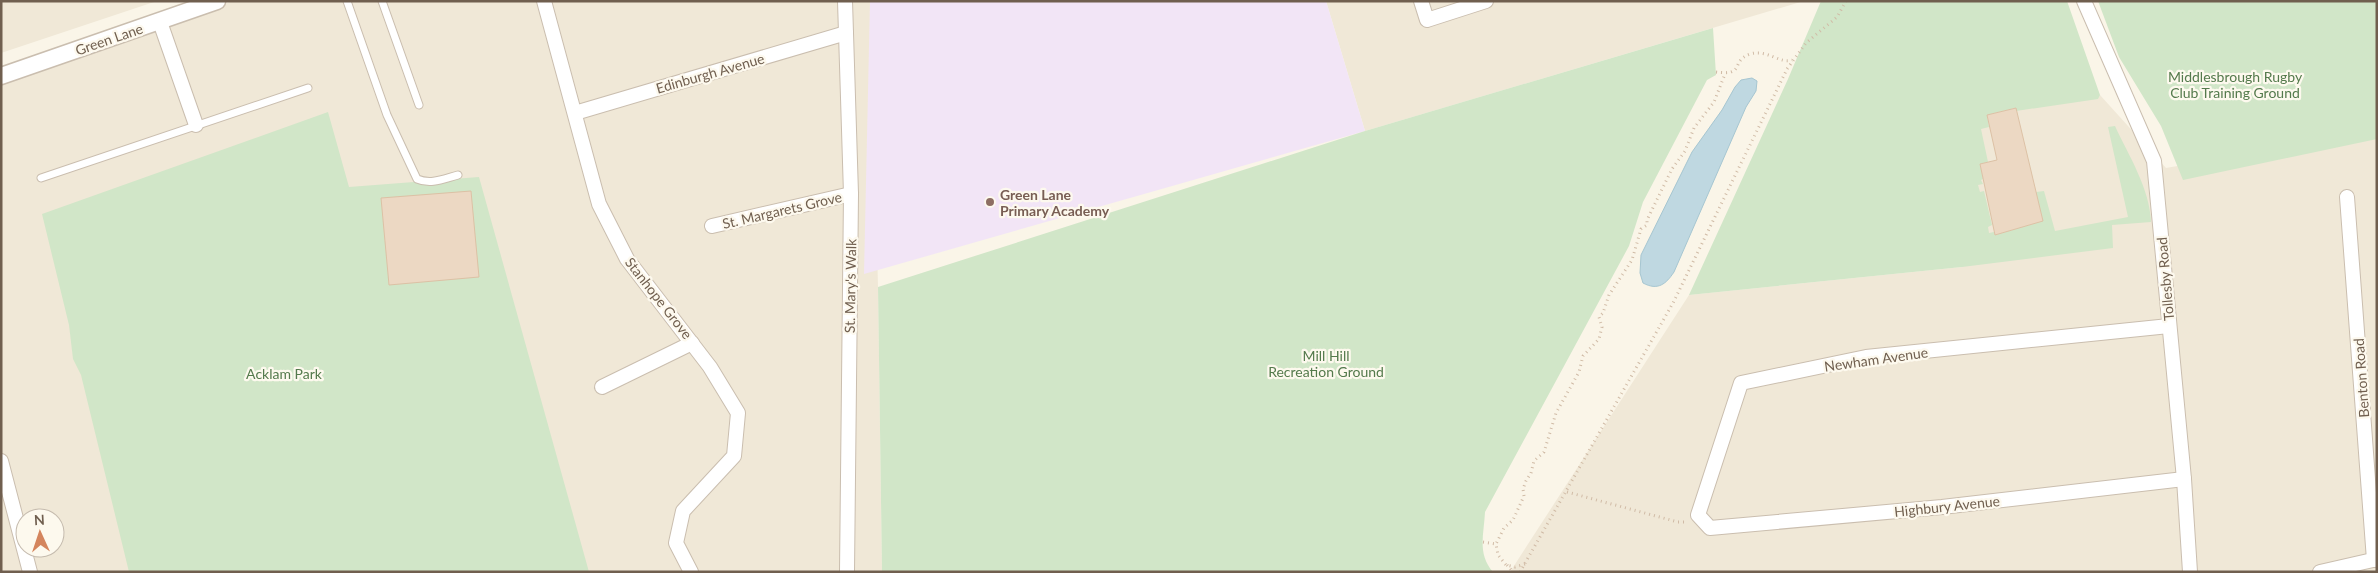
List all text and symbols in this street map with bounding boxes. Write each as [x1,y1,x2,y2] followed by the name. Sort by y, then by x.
[73,19,145,59] street label: Green Lane
[654,49,766,97] street label: Edinburgh Avenue
[2168,68,2303,101] park label: Middlesbrough Rugby Club Training Ground
[1000,186,1110,219] place label: Green Lane Primary Academy
[721,188,843,232] street label: St. Margarets Grove
[984,196,996,208] marker: Green Lane Primary Academy
[2153,237,2177,321] street label: Tollesby Road
[841,238,859,333] street label: St. Mary's Walk
[622,254,696,342] street label: Stanhope Grove
[2350,338,2372,418] street label: Benton Road
[1823,343,1929,375] street label: Newham Avenue
[1268,347,1384,380] park label: Mill Hill Recreation Ground
[246,365,323,382] park label: Acklam Park
[1893,492,2001,520] street label: Highbury Avenue
[15,508,65,558] north arrow
[33,511,45,528] text: N

